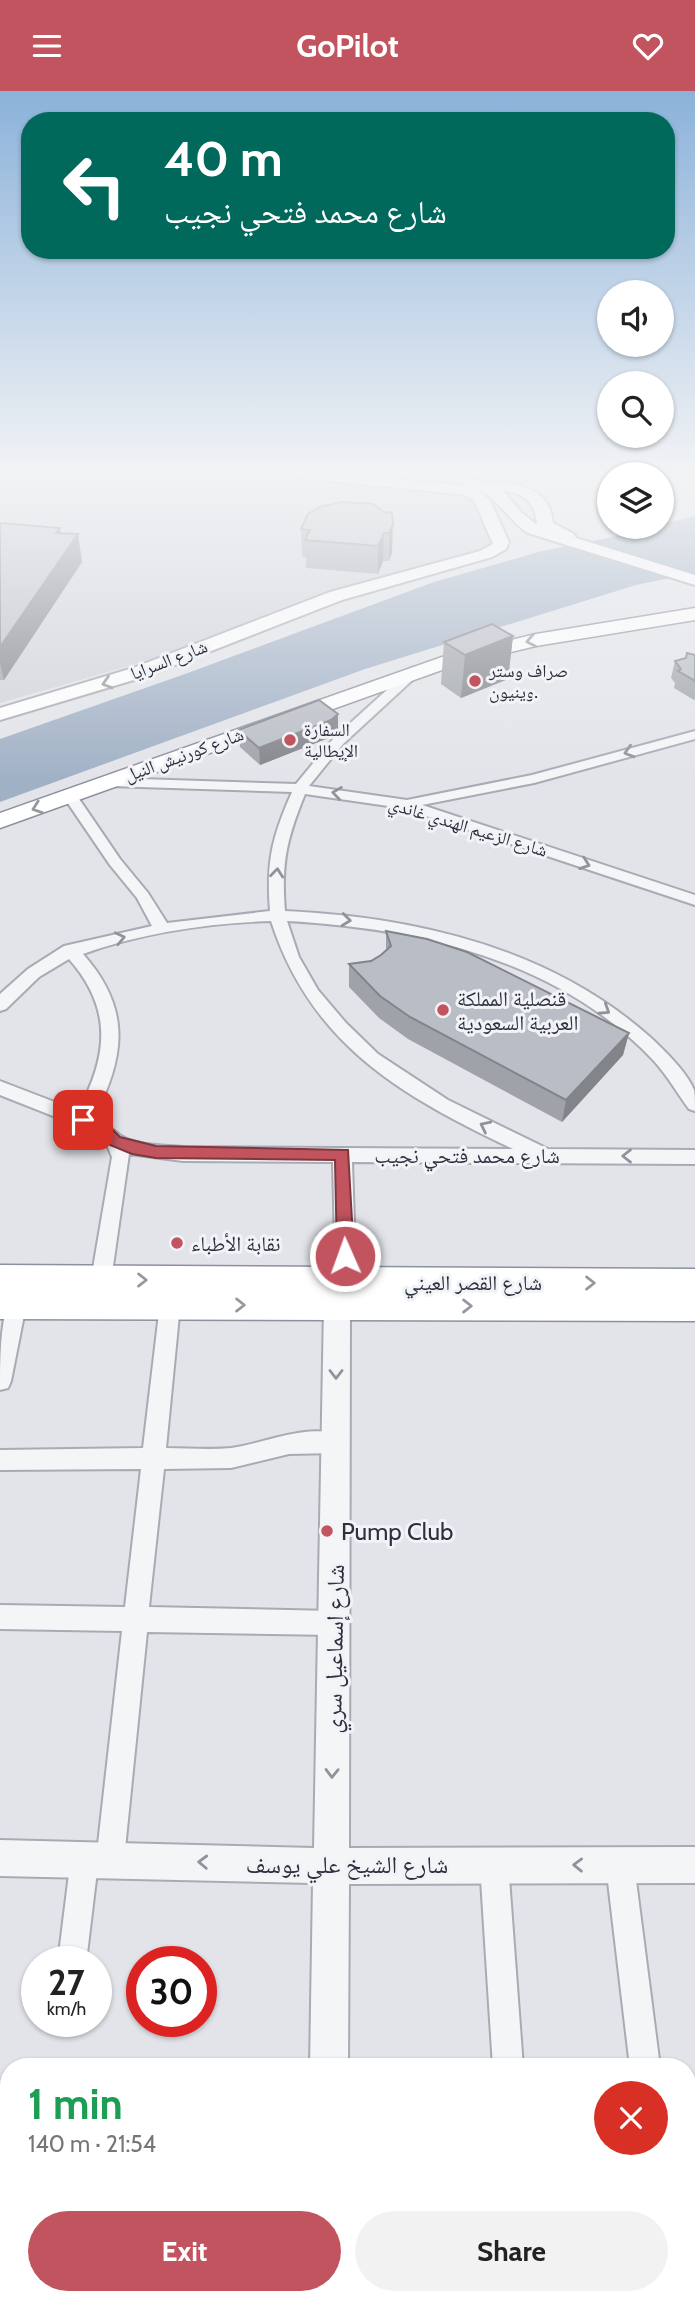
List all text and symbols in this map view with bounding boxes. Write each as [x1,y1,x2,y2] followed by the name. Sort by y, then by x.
[296,26,399,65] text: GoPilot
[28,27,66,65] icon: menu
[629,27,667,65] icon: heart
[164,129,283,188] text: 40 m
[49,140,140,231] icon: left
[164,192,447,231] text: شارع محمد فتحي نجيب
[597,280,674,539] map controls
[597,280,674,357] button: sound
[597,371,674,448] button: search
[597,462,674,539] button: layers
[525,633,537,648] one-way arrow
[127,635,211,685] street label: شارع السرايا
[488,660,568,703] place label: صراف وستر وينيون.
[467,673,483,689] marker: صراف وستر وينيون.
[102,674,114,689] one-way arrow
[304,719,358,762] place label: السفارة الإيطالية
[121,723,247,787] street label: شارع كورنيش النيل
[282,732,298,748] marker: السفارة الإيطالية
[623,744,635,759] one-way arrow
[331,786,343,801] one-way arrow
[385,792,550,865] street label: شارع الزعيم الهندي غاندي
[32,800,44,814] one-way arrow
[579,856,591,870] one-way arrow
[269,867,284,879] one-way arrow
[340,913,352,928] one-way arrow
[114,931,126,946] one-way arrow
[457,986,578,1035] place label: قنصلية المملكة العربية السعودية
[435,1002,451,1018] marker: قنصلية المملكة العربية السعودية
[597,1002,610,1015] one-way arrow
[53,1090,113,1150] pin
[64,1101,102,1139] icon: arrive
[480,1121,492,1135] one-way arrow
[374,1143,560,1172] street label: شارع محمد فتحي نجيب
[621,1148,632,1164] one-way arrow
[308,1219,382,1293] position arrow
[191,1231,281,1256] place label: نقابة الأطباء
[169,1235,185,1251] marker: نقابة الأطباء
[404,1270,542,1299] street label: شارع القصر العيني
[137,1272,147,1288] one-way arrow
[585,1275,595,1291] one-way arrow
[235,1297,245,1313] one-way arrow
[462,1298,473,1314] one-way arrow
[329,1369,344,1380] one-way arrow
[341,1517,453,1546] place label: Pump Club
[319,1523,335,1539] marker: Pump Club
[318,1564,355,1734] street label: شارع إسماعيل سري
[325,1768,340,1779] one-way arrow
[246,1850,448,1884] street label: شارع الشيخ علي يوسف
[198,1854,209,1869] one-way arrow
[572,1857,583,1873] one-way arrow
[126,1946,217,2037] speed limit sign: 30
[48,1961,85,2004] text: 27
[47,1998,86,2020] text: km/h
[28,2078,123,2130] text: 1 min
[594,2081,668,2155] button: close
[28,2130,156,2158] text: 140 m · 21:54
[28,2211,341,2291] button: Exit
[355,2211,668,2291] button: Share

